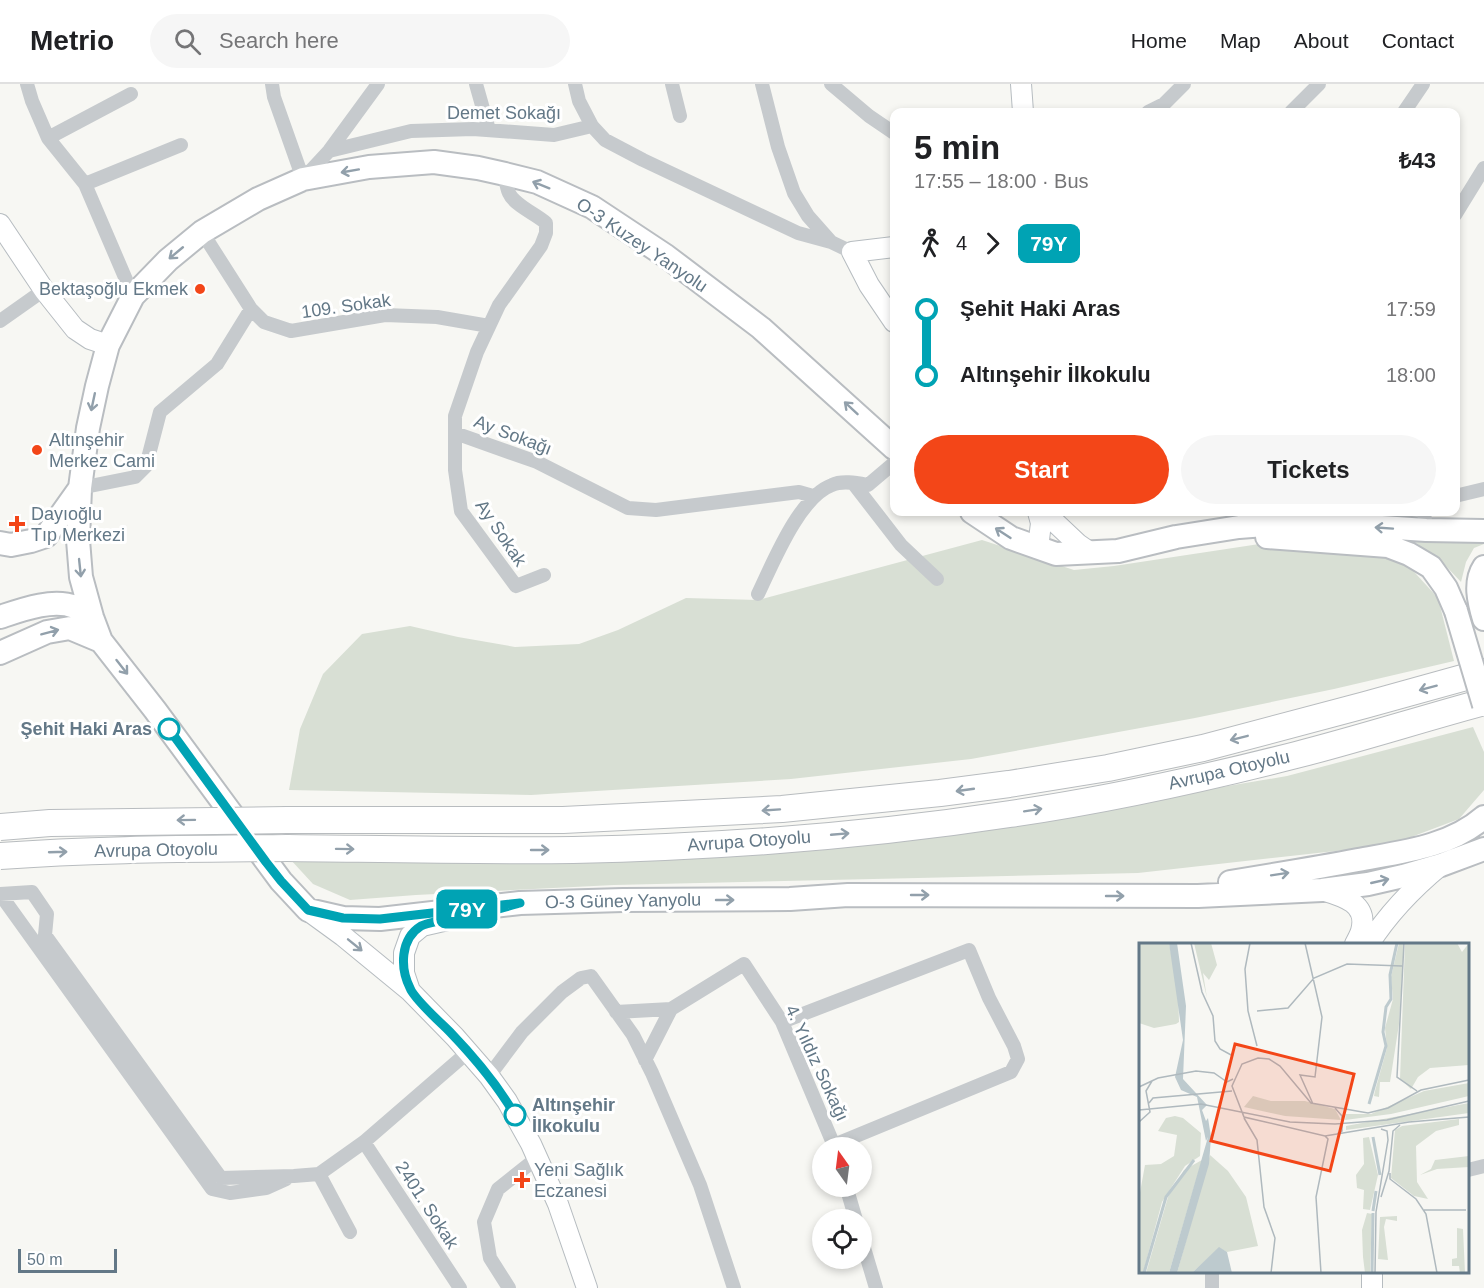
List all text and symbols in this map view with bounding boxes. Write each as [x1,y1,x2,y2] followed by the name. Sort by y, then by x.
[150,14,570,68] search box
[30,25,114,56] text: Metrio
[171,25,204,58] icon: search
[219,28,339,53] text: Search here
[1131,29,1187,52] text: Home
[1220,29,1261,52] text: Map
[1294,29,1349,52] text: About
[1382,29,1454,52] text: Contact
[447,103,561,123] street label: Demet Sokağı
[914,129,1000,166] text: 5 min
[1399,148,1436,173] text: ₺43
[340,165,360,176] one-way arrow
[914,170,1089,192] text: 17:55 – 18:00 · Bus
[533,179,551,190] one-way arrow
[573,194,711,296] street label: O-3 Kuzey Yanyolu
[914,227,947,260] icon: walk
[976,227,1009,260] icon: forward
[956,232,967,254] text: 4
[1030,232,1068,255] text: 79Y
[168,247,184,260] one-way arrow
[39,279,189,299] place label: Bektaşoğlu Ekmek
[193,282,207,296] marker: Bektaşoğlu Ekmek
[300,290,393,322] street label: 109. Sokak
[960,296,1121,321] text: Şehit Haki Aras
[1386,298,1436,320] text: 17:59
[960,362,1151,387] text: Altınşehir İlkokulu
[1386,364,1436,386] text: 18:00
[87,392,98,411] one-way arrow
[844,402,859,416] one-way arrow
[471,411,555,459] street label: Ay Sokağı
[49,430,155,471] place label: Altınşehir Merkez Cami
[914,435,1169,504] button: Start
[1181,435,1436,504] button: Tickets
[30,443,44,457] marker: Altınşehir Merkez Cami
[472,496,531,571] street label: Ay Sokak
[31,504,125,545] place label: Dayıoğlu Tıp Merkezi
[8,515,26,533] marker: Dayıoğlu Tıp Merkezi
[1374,522,1394,533] one-way arrow
[996,527,1012,539] one-way arrow
[75,557,86,577] one-way arrow
[40,626,59,638] one-way arrow
[115,658,128,674] one-way arrow
[1419,683,1438,694] one-way arrow
[158,718,180,740] marker: Şehit Haki Aras
[21,719,152,739] place label: Şehit Haki Aras
[1230,733,1249,745] one-way arrow
[1166,746,1292,794] street label: Avrupa Otoyolu
[956,784,976,795] one-way arrow
[762,805,782,816] one-way arrow
[1023,805,1043,816] one-way arrow
[177,814,197,826] one-way arrow
[687,827,811,855] street label: Avrupa Otoyolu
[829,828,849,839] one-way arrow
[94,839,218,861] street label: Avrupa Otoyolu
[335,843,355,855] one-way arrow
[530,844,550,856] one-way arrow
[48,846,68,858] one-way arrow
[1270,868,1290,879] one-way arrow
[1369,875,1389,886] one-way arrow
[910,889,930,901] one-way arrow
[432,890,502,928] line badge: 79Y
[545,890,701,912] street label: O-3 Güney Yanyolu
[1105,890,1125,902] one-way arrow
[715,894,735,906] one-way arrow
[448,898,486,921] text: 79Y
[347,939,363,952] one-way arrow
[1139,943,1469,1273] inset map
[781,1002,853,1124] street label: 4. Yıldız Sokağı
[532,1095,615,1136] place label: Altınşehir İlkokulu
[504,1104,526,1126] marker: Altınşehir İlkokulu
[812,1137,872,1197] north arrow
[812,1137,872,1269] map controls
[391,1158,463,1253] street label: 2401. Sokak
[534,1160,624,1201] place label: Yeni Sağlık Eczanesi
[515,1173,529,1187] marker: Yeni Sağlık Eczanesi
[812,1209,872,1269] button: locate
[18,1246,117,1274] scale bar
[27,1251,63,1268] text: 50 m

